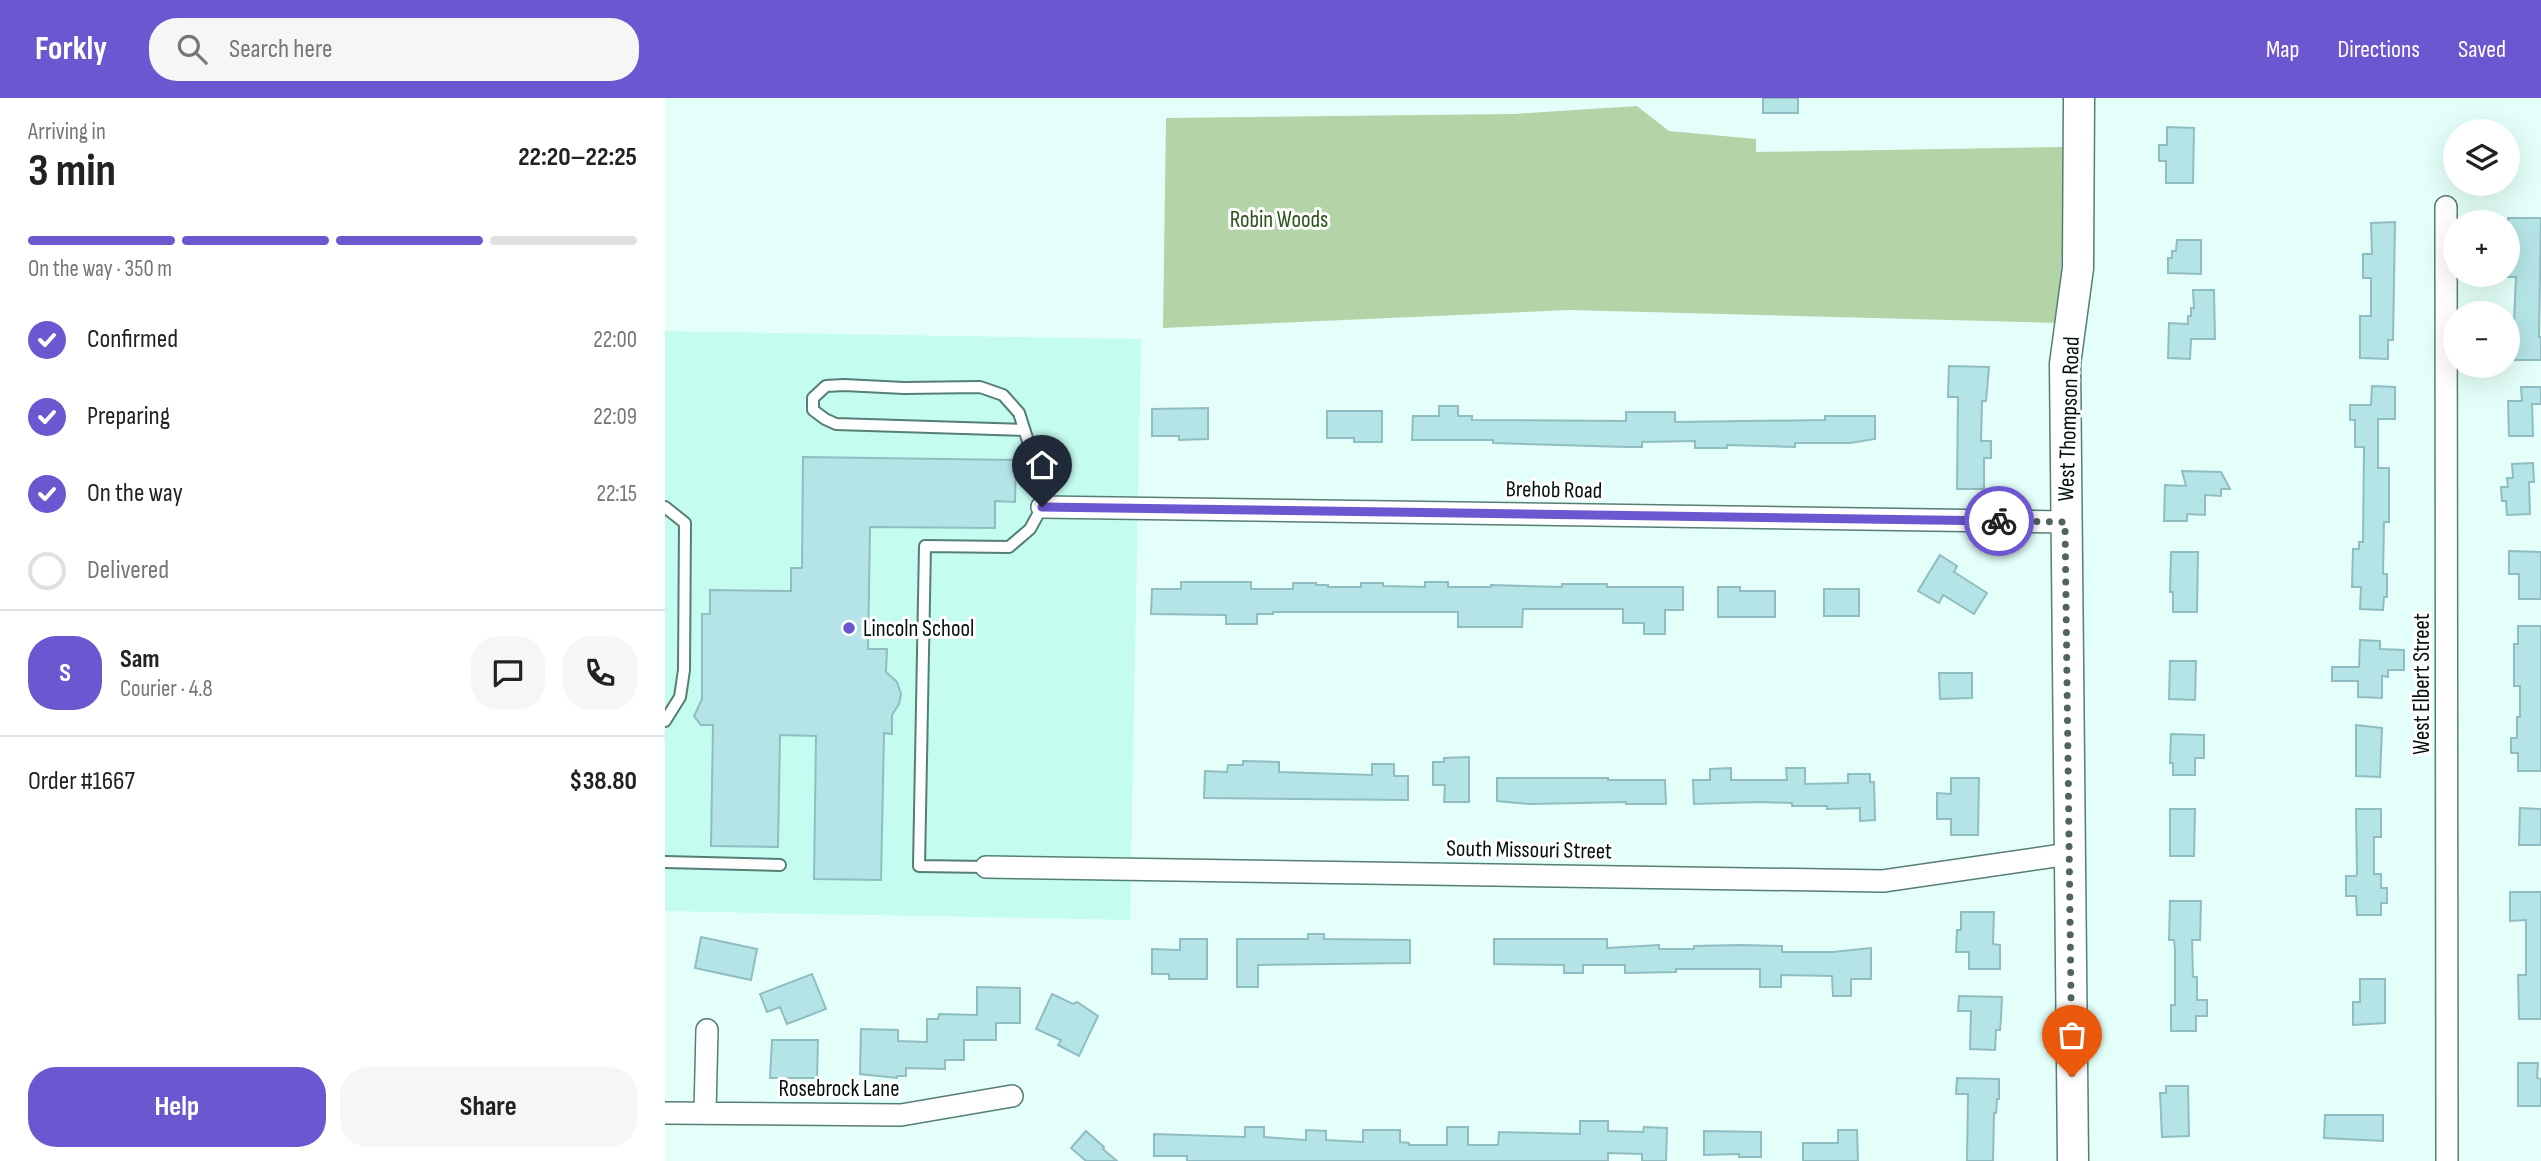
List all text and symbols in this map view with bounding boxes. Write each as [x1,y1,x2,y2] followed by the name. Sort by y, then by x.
[149,18,639,81] search box
[35,29,107,69] text: Forkly
[173,30,211,68] icon: search
[229,34,332,65] text: Search here
[2266,35,2299,64] text: Map
[2337,35,2420,64] text: Directions
[2458,35,2506,64] text: Saved
[28,118,106,146] text: Arriving in
[2443,119,2520,378] map controls
[2443,119,2520,196] button: layers
[518,142,637,173] text: 22:20–22:25
[28,144,116,199] text: 3 min
[1230,206,1328,234] park label: Robin Woods
[2443,210,2520,287] button: +
[28,255,172,283] text: On the way · 350 m
[2443,301,2520,378] button: −
[28,321,66,359] icon: check
[87,324,178,355] text: Confirmed
[593,326,637,354] text: 22:00
[2052,336,2086,502] street label: West Thompson Road
[28,398,66,436] icon: check
[87,401,170,432] text: Preparing
[593,403,637,431] text: 22:09
[1012,435,1072,507] pin
[1023,446,1061,484] icon: home
[28,475,66,513] icon: check
[1505,475,1603,505] street label: Brehob Road
[87,478,183,509] text: On the way
[596,480,637,508] text: 22:15
[1964,486,2034,556] courier
[1980,502,2018,540] icon: bike
[87,555,169,586] text: Delivered
[2408,613,2436,755] street label: West Elbert Street
[863,615,974,643] place label: Lincoln School
[841,620,857,636] marker: Lincoln School
[471,636,545,710] button: chat
[563,636,637,710] button: phone
[120,644,160,675] text: Sam
[59,658,71,689] text: S
[120,675,213,703] text: Courier · 4.8
[28,766,135,797] text: Order #1667
[569,766,637,797] text: $38.80
[1446,835,1612,865] street label: South Missouri Street
[2042,1005,2102,1077] pin
[2053,1016,2091,1054] icon: bag
[28,1067,326,1147] button: Help
[340,1067,637,1147] button: Share
[779,1075,899,1103] street label: Rosebrock Lane

